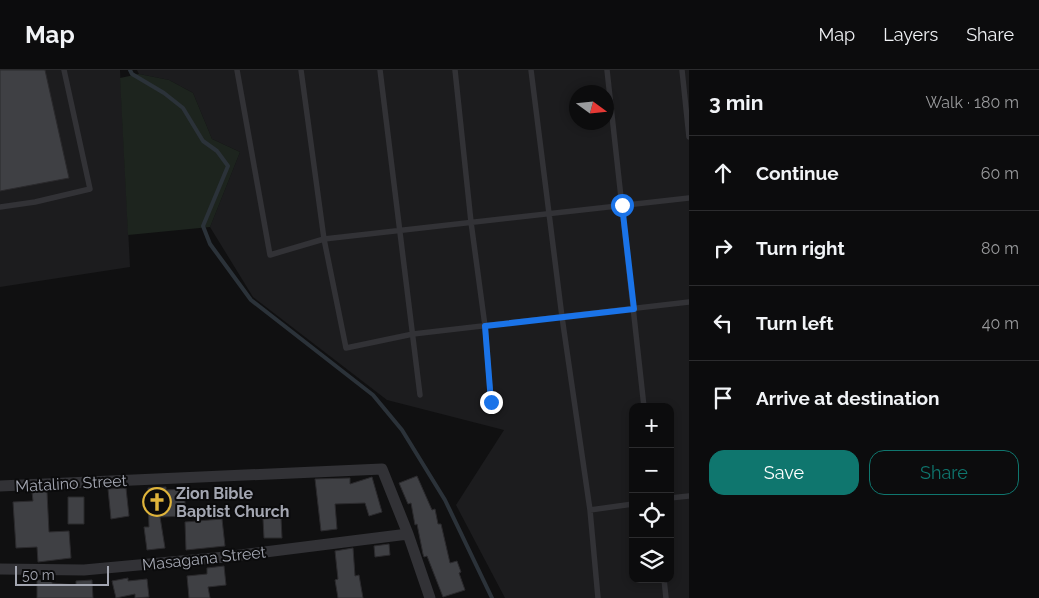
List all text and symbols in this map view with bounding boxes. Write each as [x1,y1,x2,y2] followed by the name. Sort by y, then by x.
[25,20,75,49] text: Map
[819,24,855,45] text: Map
[883,24,938,45] text: Layers
[966,24,1014,45] text: Share
[569,85,614,130] north arrow
[709,90,763,115] text: 3 min
[925,93,1019,112] text: Walk · 180 m
[709,159,737,187] icon: ahead
[756,162,839,184] text: Continue
[981,164,1019,183] text: 60 m
[611,194,634,217] route start
[709,234,737,262] icon: right
[756,237,845,259] text: Turn right
[981,239,1019,258] text: 80 m
[709,309,737,337] icon: left
[756,312,833,334] text: Turn left
[982,314,1019,333] text: 40 m
[709,384,737,412] icon: arrive
[756,387,940,409] text: Arrive at destination
[480,391,503,414] route end
[629,403,674,583] map controls
[629,403,674,448] button: +
[629,448,674,493] button: −
[709,450,859,495] button: Save
[869,450,1019,495] button: Share
[15,471,128,496] street label: Matalino Street
[176,484,289,521] place label: Zion Bible Baptist Church
[142,487,172,517] church icon: Zion Bible Baptist Church
[629,493,674,538] button: locate
[629,538,674,583] button: layers
[141,542,267,574] street label: Masagana Street
[15,563,109,586] scale bar
[22,567,55,583] text: 50 m

